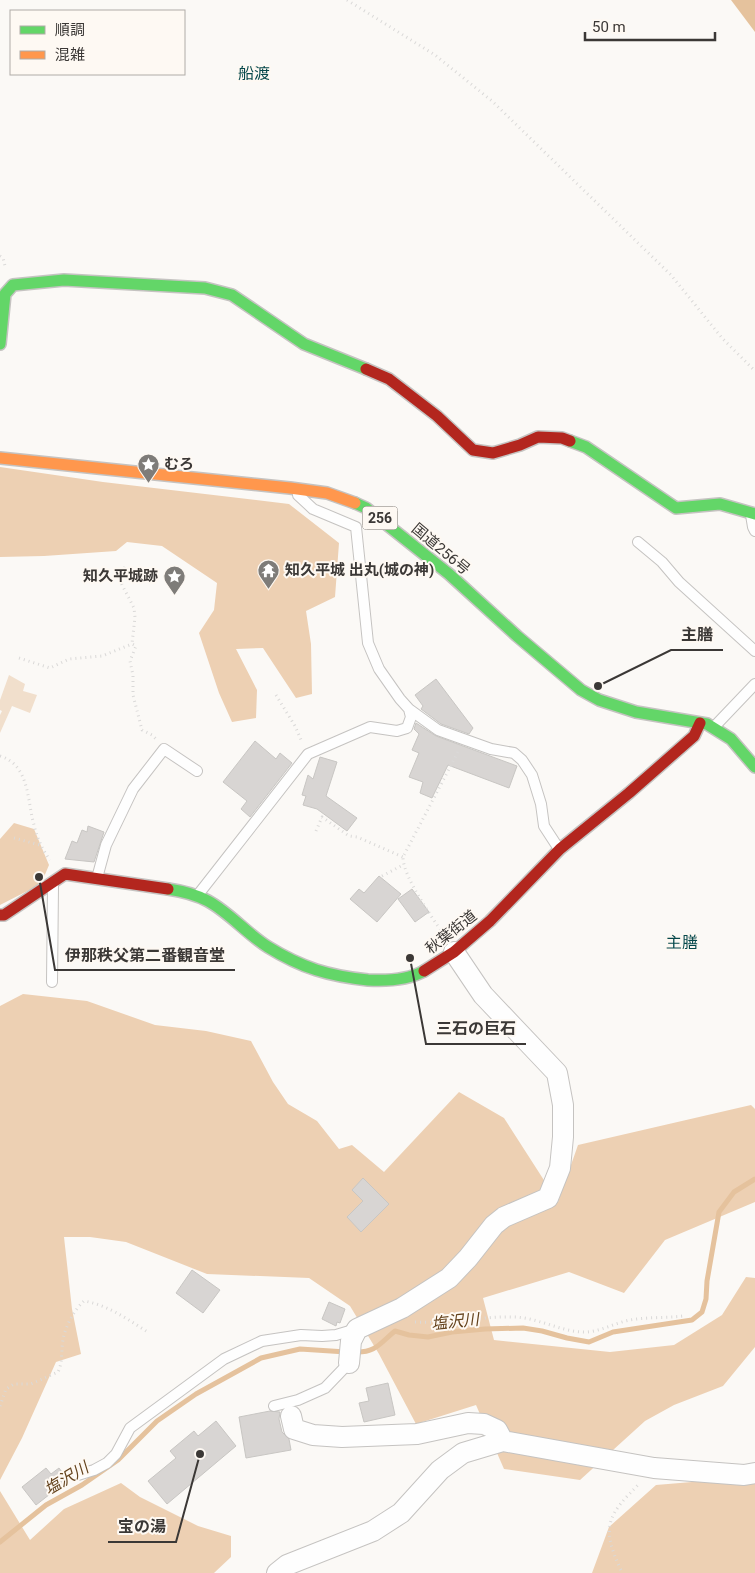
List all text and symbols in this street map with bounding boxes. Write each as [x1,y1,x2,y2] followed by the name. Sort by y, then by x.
[10,10,185,75] legend
[585,10,715,42] scale bar
[592,18,626,36] text: 50 m
[55,21,85,39] text: 順調
[55,46,85,64] text: 混雑
[238,64,270,83] district label: 船渡
[136,452,160,483] place icon: むろ
[164,455,194,473] place label: むろ
[362,506,398,530] road number: 256
[408,520,474,578] street label: 国道256号
[257,558,281,589] temple icon: 知久平城 出丸(城の神)
[285,561,434,579] place label: 知久平城 出丸(城の神)
[162,564,186,595] place icon: 知久平城跡
[83,567,158,585] place label: 知久平城跡
[671,619,723,650] callout: 主膳
[681,625,713,644] text: 主膳
[422,906,480,958] street label: 秋葉街道
[666,933,698,952] district label: 主膳
[55,939,235,970] callout: 伊那秩父第二番観音堂
[64,946,225,965] text: 伊那秩父第二番観音堂
[426,1013,526,1044] callout: 三石の巨石
[436,1019,516,1038] text: 三石の巨石
[430,1309,482,1333] water label: 塩沢川
[41,1457,93,1499] water label: 塩沢川
[108,1511,176,1542] callout: 宝の湯
[118,1517,166,1536] text: 宝の湯

